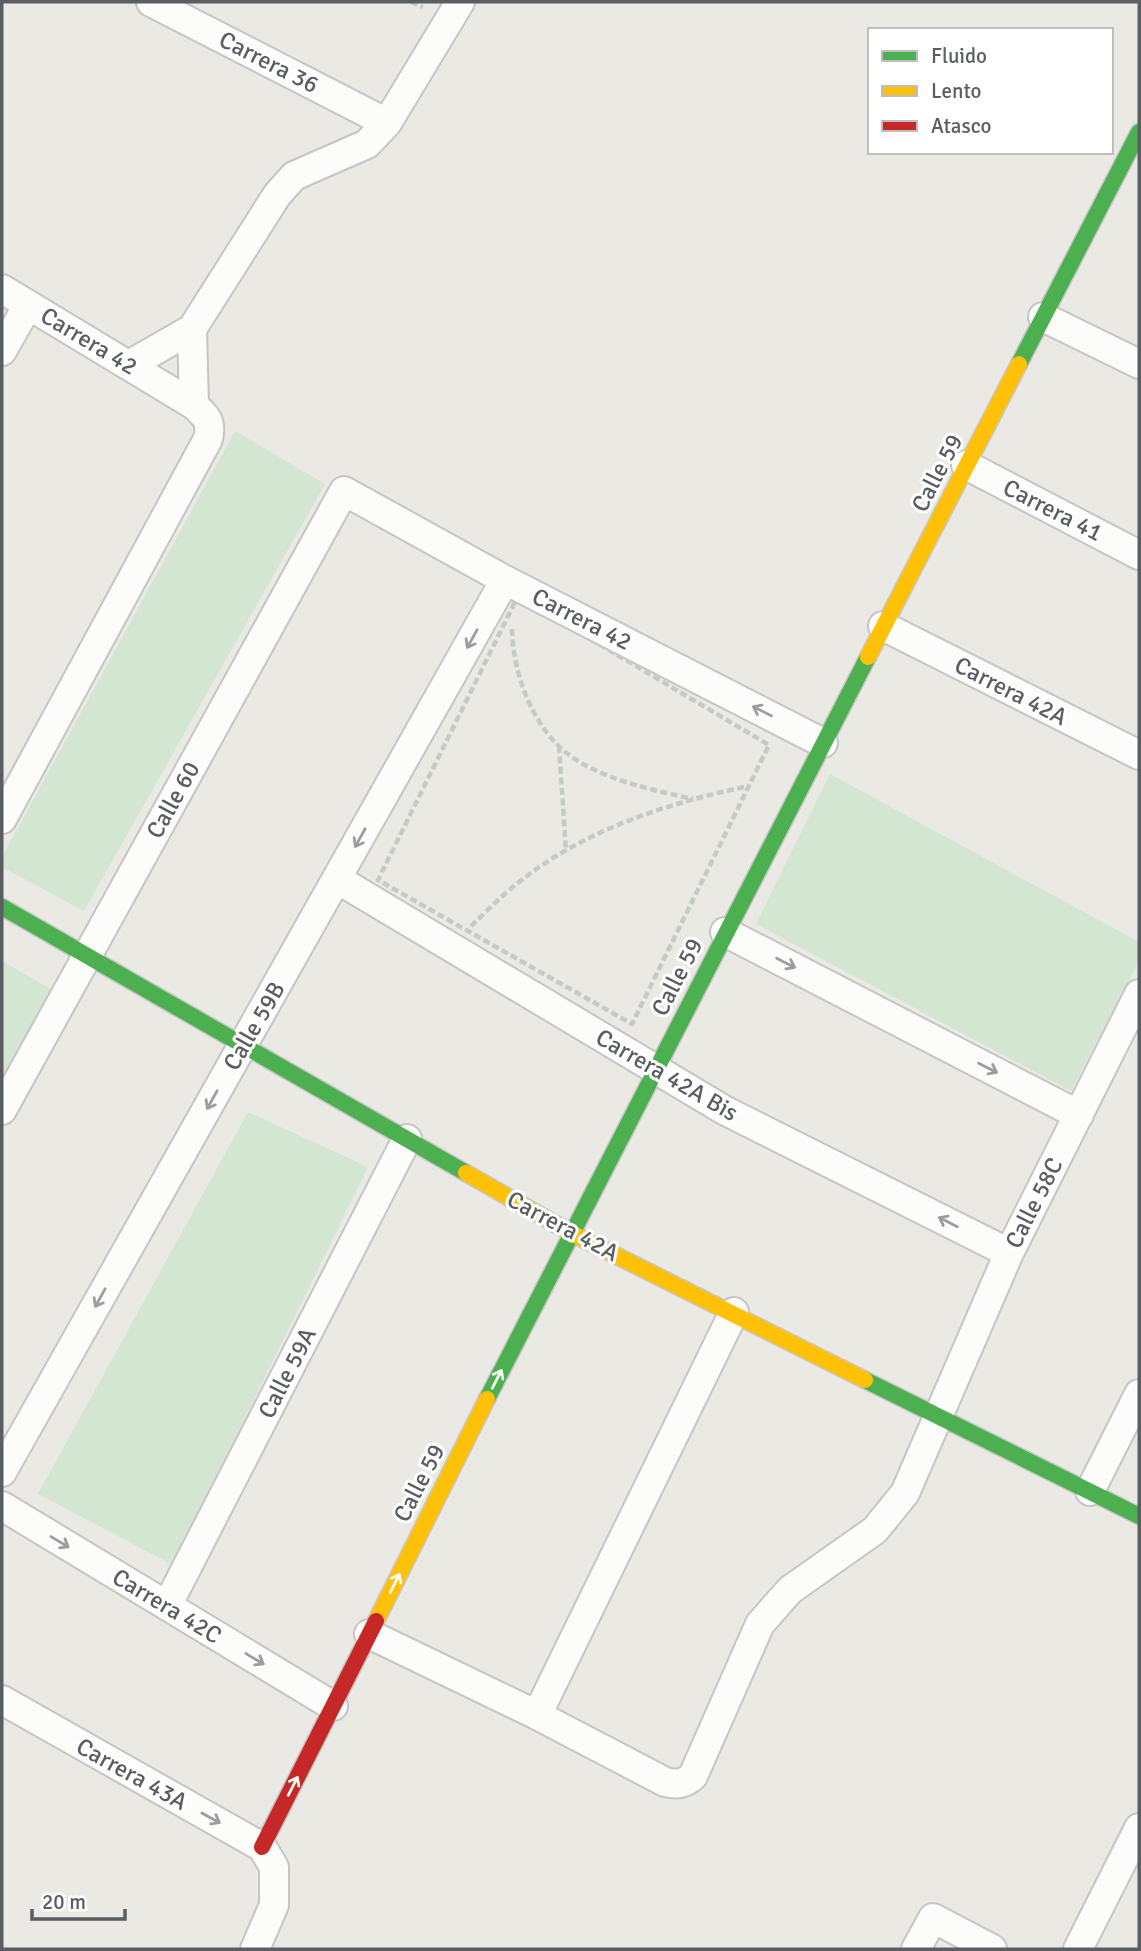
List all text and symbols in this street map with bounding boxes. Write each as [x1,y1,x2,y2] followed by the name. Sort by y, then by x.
[214,24,324,100] street label: Carrera 36
[868,28,1113,154] legend
[931,43,987,69] text: Fluido
[931,78,981,104] text: Lento
[931,113,991,139] text: Atasco
[35,300,143,382] street label: Carrera 42
[905,429,969,517] street label: Calle 59
[998,472,1108,548] street label: Carrera 41
[527,581,637,657] street label: Carrera 42
[465,629,479,649] one-way arrow
[950,650,1073,732] street label: Carrera 42A
[752,704,773,718] one-way arrow
[140,756,206,844] street label: Calle 60
[353,827,367,847] one-way arrow
[645,933,709,1021] street label: Calle 59
[775,957,796,970] one-way arrow
[217,976,291,1076] street label: Calle 59B
[591,1022,743,1128] street label: Carrera 42A Bis
[977,1061,998,1075] one-way arrow
[205,1089,219,1109] one-way arrow
[998,1153,1070,1253] street label: Calle 58C
[502,1184,624,1268] street label: Carrera 42A
[938,1215,958,1229] one-way arrow
[93,1287,107,1307] one-way arrow
[251,1322,323,1423] street label: Calle 59A
[490,1369,504,1390] one-way arrow
[387,1439,451,1527] street label: Calle 59
[50,1535,70,1549] one-way arrow
[107,1562,227,1650] street label: Carrera 42C
[388,1573,402,1594] one-way arrow
[244,1653,264,1667] one-way arrow
[71,1731,193,1817] street label: Carrera 43A
[286,1776,300,1797] one-way arrow
[200,1811,220,1825] one-way arrow
[32,1878,124,1922] scale bar
[42,1889,86,1915] text: 20 m

